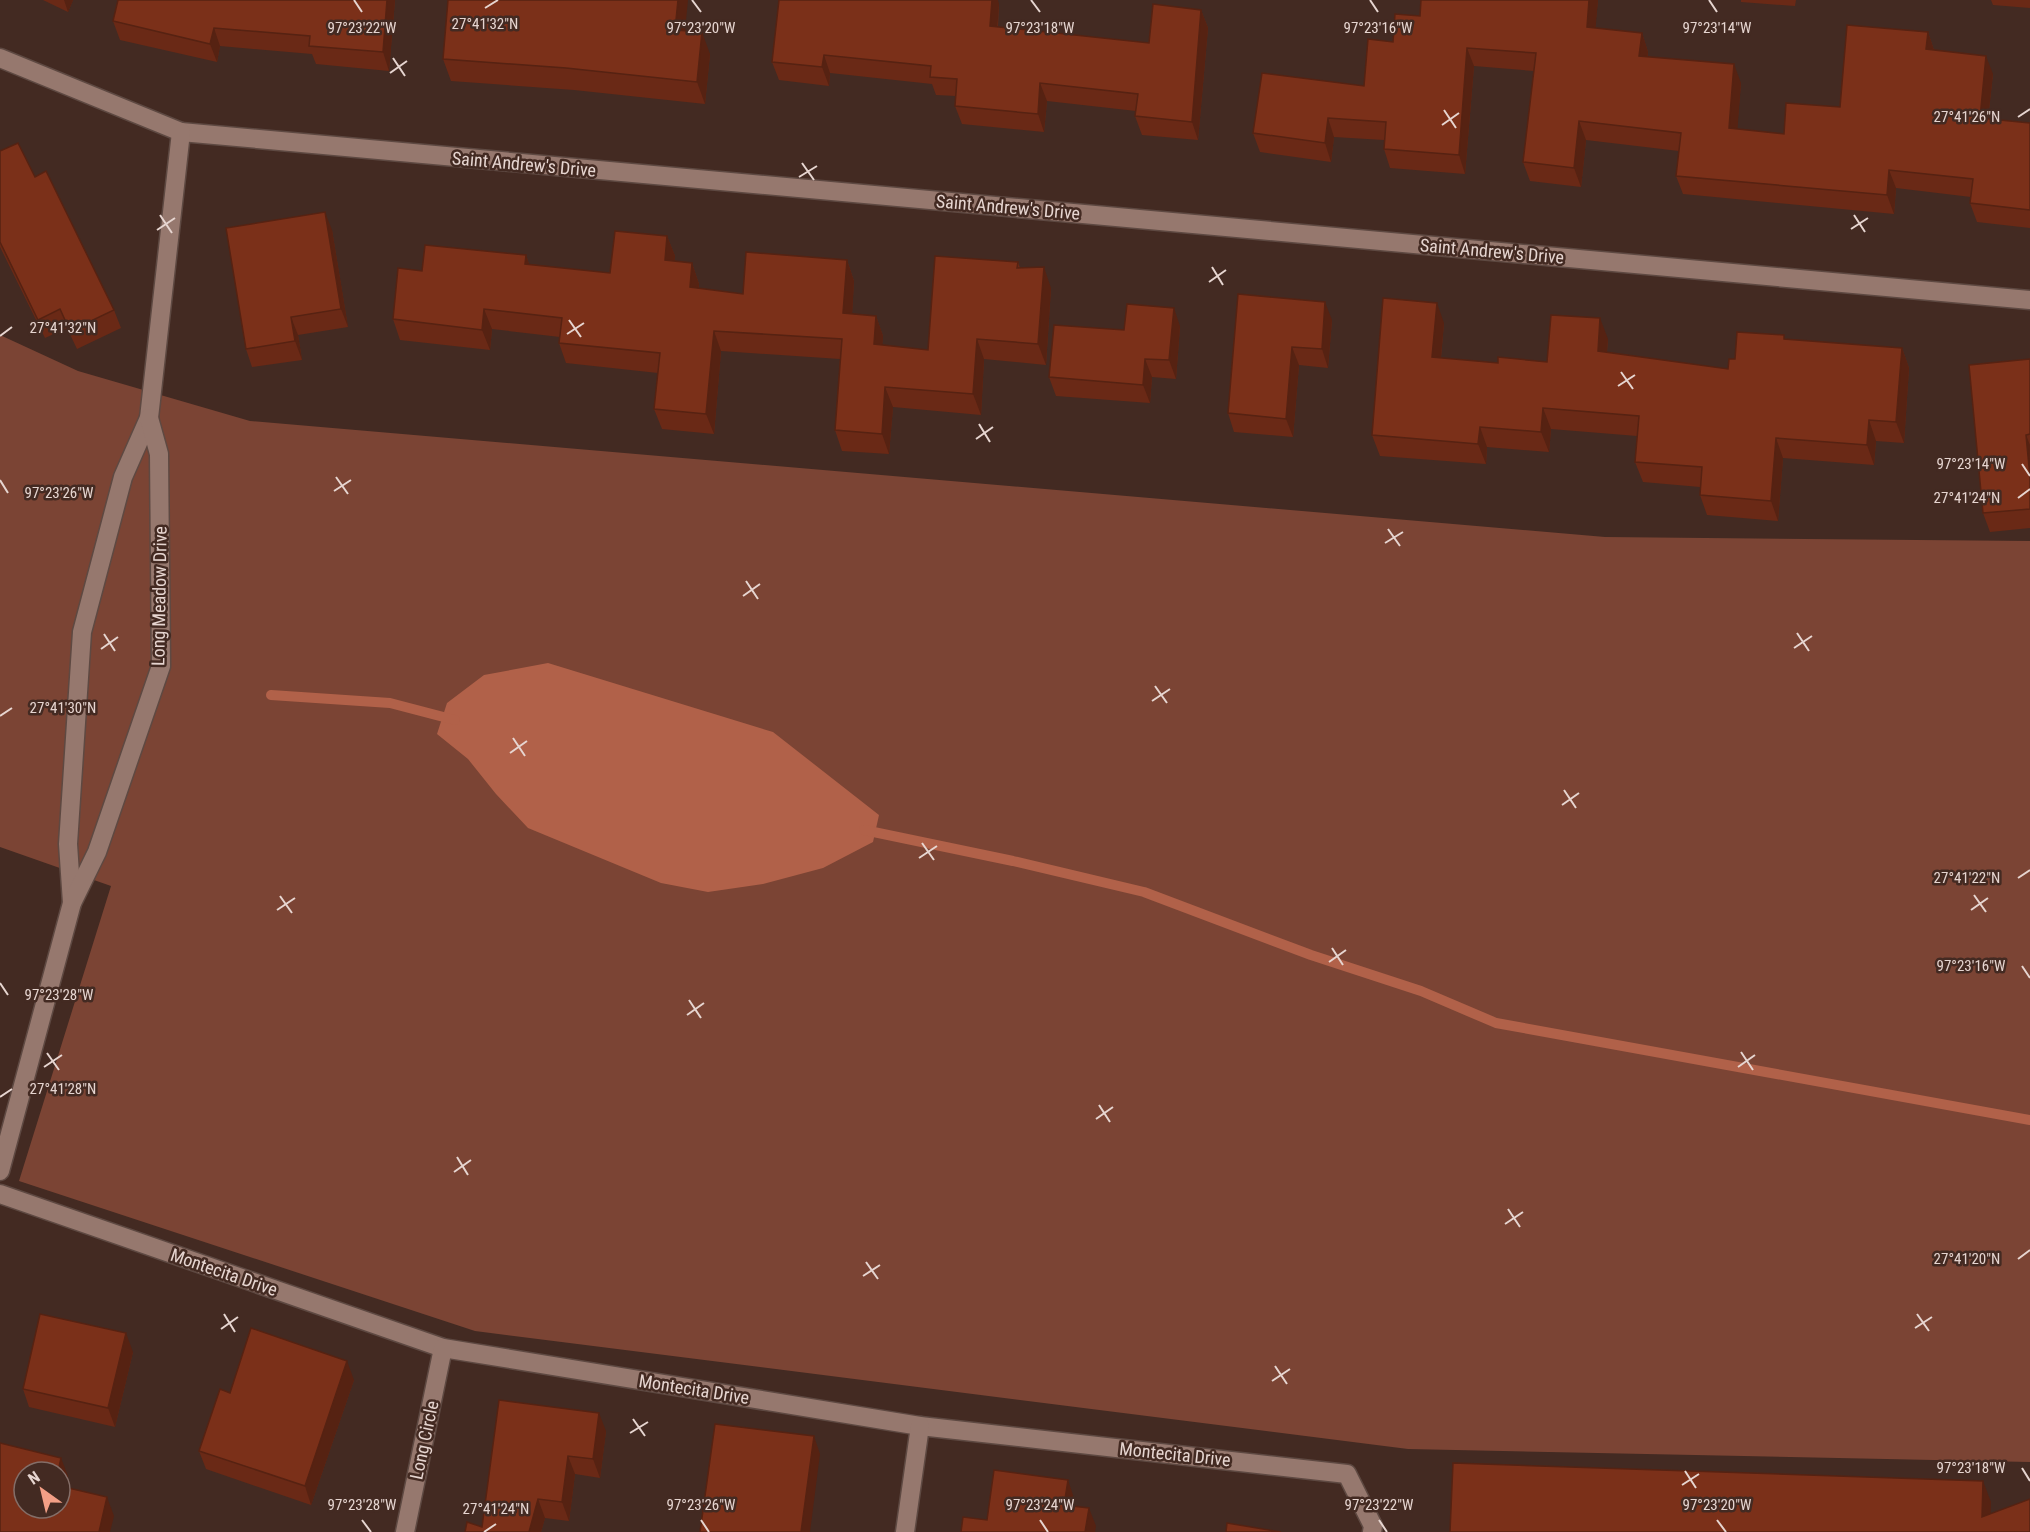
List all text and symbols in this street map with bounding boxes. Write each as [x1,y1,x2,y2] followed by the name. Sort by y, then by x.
[452,15,518,33] text: 27°41'32"N
[328,19,397,37] text: 97°23'22"W
[667,19,736,37] text: 97°23'20"W
[1006,19,1075,37] text: 97°23'18"W
[1344,19,1413,37] text: 97°23'16"W
[1683,19,1752,37] text: 97°23'14"W
[1934,108,2000,126] text: 27°41'26"N
[451,147,597,181] street label: Saint Andrew's Drive
[935,190,1081,224] street label: Saint Andrew's Drive
[1419,234,1565,268] street label: Saint Andrew's Drive
[30,319,96,337] text: 27°41'32"N
[1937,455,2006,473] text: 97°23'14"W
[25,484,94,502] text: 97°23'26"W
[1934,489,2000,507] text: 27°41'24"N
[147,526,171,666] street label: Long Meadow Drive
[30,699,96,717] text: 27°41'30"N
[1934,869,2000,887] text: 27°41'22"N
[1937,957,2006,975] text: 97°23'16"W
[25,986,94,1004] text: 97°23'28"W
[30,1080,96,1098] text: 27°41'28"N
[168,1244,280,1300] street label: Montecita Drive
[1934,1250,2000,1268] text: 27°41'20"N
[637,1370,751,1408] street label: Montecita Drive
[405,1399,443,1481] street label: Long Circle
[1118,1438,1232,1470] street label: Montecita Drive
[1937,1459,2006,1477] text: 97°23'18"W
[12,1460,72,1520] north arrow
[25,1467,43,1489] text: N
[328,1496,397,1514] text: 97°23'28"W
[667,1496,736,1514] text: 97°23'26"W
[1006,1496,1075,1514] text: 97°23'24"W
[1345,1496,1414,1514] text: 97°23'22"W
[1683,1496,1752,1514] text: 97°23'20"W
[463,1500,529,1518] text: 27°41'24"N

